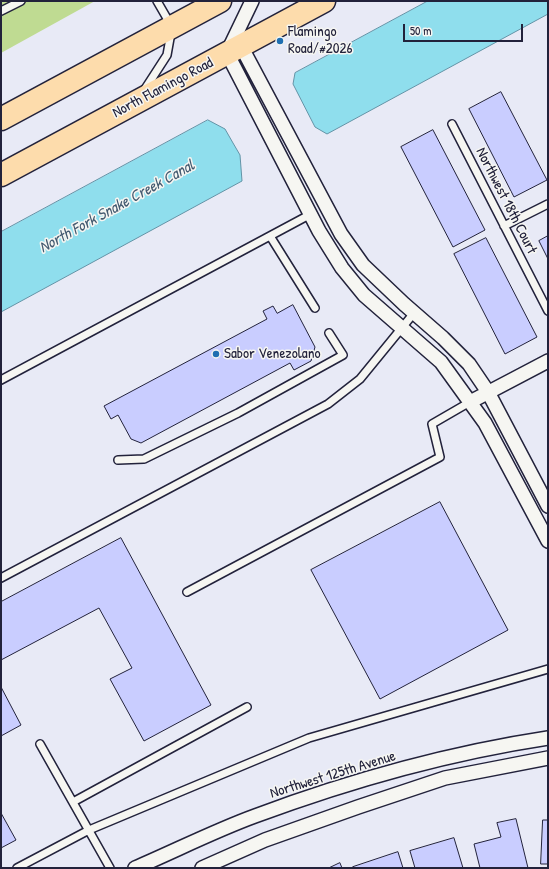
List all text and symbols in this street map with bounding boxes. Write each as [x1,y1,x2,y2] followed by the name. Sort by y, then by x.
[405,16,525,42] scale bar
[410,22,431,39] text: 50 m
[288,23,353,58] place label: Flamingo Road/#2026
[275,36,285,46] marker: Flamingo Road/#2026
[110,54,216,122] street label: North Flamingo Road
[472,145,540,257] street label: Northwest 18th Court
[36,156,198,258] water label: North Fork Snake Creek Canal
[224,345,321,363] place label: Sabor Venezolano
[211,349,221,359] marker: Sabor Venezolano
[268,747,398,803] street label: Northwest 125th Avenue

